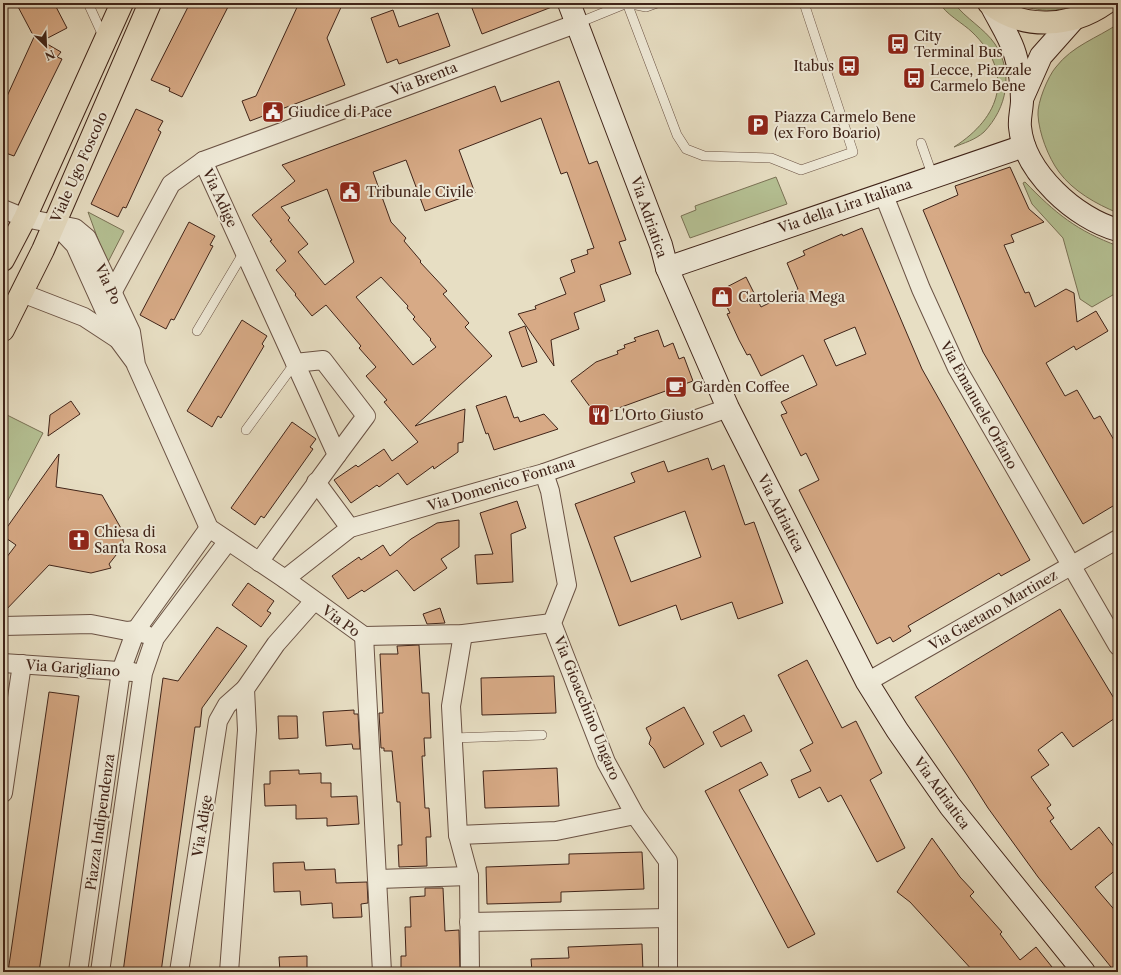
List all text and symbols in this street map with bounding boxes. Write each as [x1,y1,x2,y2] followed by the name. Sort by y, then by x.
[26,26,66,66] north arrow
[914,27,1003,61] place label: City Terminal Bus
[885,31,911,57] bus stop icon: City Terminal Bus
[42,47,57,64] text: N
[836,53,862,79] bus stop icon: Itabus
[793,57,834,75] place label: Itabus
[387,58,460,100] street label: Via Brenta
[930,61,1032,95] place label: Lecce, Piazzale Carmelo Bene
[901,65,927,91] bus stop icon: Lecce, Piazzale Carmelo Bene
[260,99,286,125] public building icon: Giudice di Pace
[288,103,392,121] place label: Giudice di Pace
[774,108,916,142] place label: Piazza Carmelo Bene (ex Foro Boario)
[46,109,111,226] street label: Viale Ugo Foscolo
[745,112,771,138] parking icon: Piazza Carmelo Bene (ex Foro Boario)
[198,165,242,230] street label: Via Adige
[626,173,672,261] street label: Via Adriatica
[775,174,915,238] street label: Via della Lira Italiana
[337,179,363,205] public building icon: Tribunale Civile
[366,183,474,201] place label: Tribunale Civile
[90,260,125,307] street label: Via Po
[709,284,735,310] shop icon: Cartoleria Mega
[738,288,846,306] place label: Cartoleria Mega
[936,337,1022,472] street label: Via Emanuele Orfano
[663,374,689,400] cafe icon: Garden Coffee
[692,378,790,396] place label: Garden Coffee
[586,402,612,428] restaurant icon: L'Orto Giusto
[614,406,704,424] place label: L'Orto Giusto
[424,453,577,515] street label: Via Domenico Fontana
[753,470,809,555] street label: Via Adriatica
[94,523,167,557] place label: Chiesa di Santa Rosa
[66,527,92,553] church icon: Chiesa di Santa Rosa
[925,566,1061,655] street label: Via Gaetano Martinez
[318,601,364,641] street label: Via Po
[549,632,624,783] street label: Via Gioacchino Ungaro
[24,656,121,680] street label: Via Garigliano
[81,752,119,892] street label: Piazza Indipendenza
[909,753,975,833] street label: Via Adriatica
[188,793,216,859] street label: Via Adige

